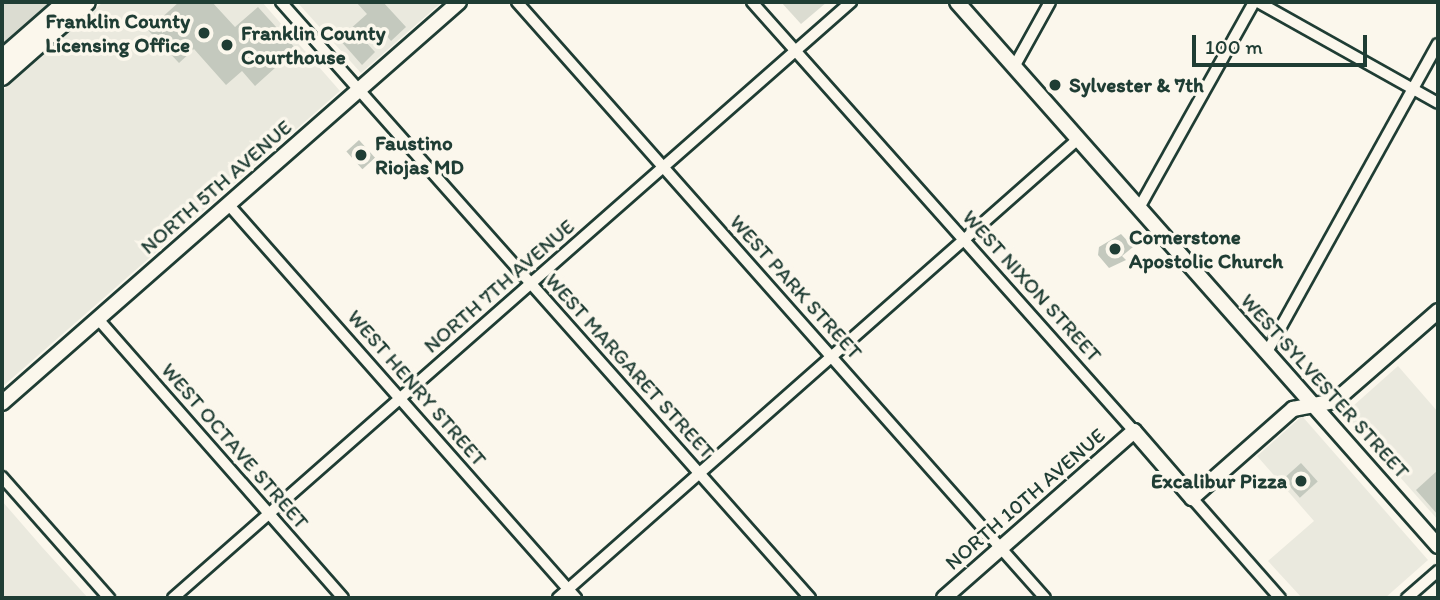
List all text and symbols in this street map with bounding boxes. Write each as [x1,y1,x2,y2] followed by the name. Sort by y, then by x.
[45,8,190,58] place label: Franklin County Licensing Office
[241,20,386,70] place label: Franklin County Courthouse
[1195,21,1370,65] scale bar
[196,25,212,41] marker: Franklin County Licensing Office
[1205,34,1263,59] text: 100 m
[219,37,235,53] marker: Franklin County Courthouse
[1069,72,1204,98] place label: Sylvester & 7th
[1047,77,1063,93] marker: Sylvester & 7th
[135,115,297,259] street label: NORTH 5TH AVENUE
[375,130,464,180] place label: Faustino Riojas MD
[353,147,369,163] marker: Faustino Riojas MD
[956,204,1108,368] street label: WEST NIXON STREET
[725,210,867,364] street label: WEST PARK STREET
[419,214,579,358] street label: NORTH 7TH AVENUE
[1129,224,1283,274] place label: Cornerstone Apostolic Church
[1107,241,1123,257] marker: Cornerstone Apostolic Church
[540,268,720,464] street label: WEST MARGARET STREET
[1235,288,1415,484] street label: WEST SYLVESTER STREET
[342,304,492,472] street label: WEST HENRY STREET
[156,358,314,534] street label: WEST OCTAVE STREET
[940,423,1110,575] street label: NORTH 10TH AVENUE
[1151,468,1287,494] place label: Excalibur Pizza
[1293,473,1309,489] marker: Excalibur Pizza

